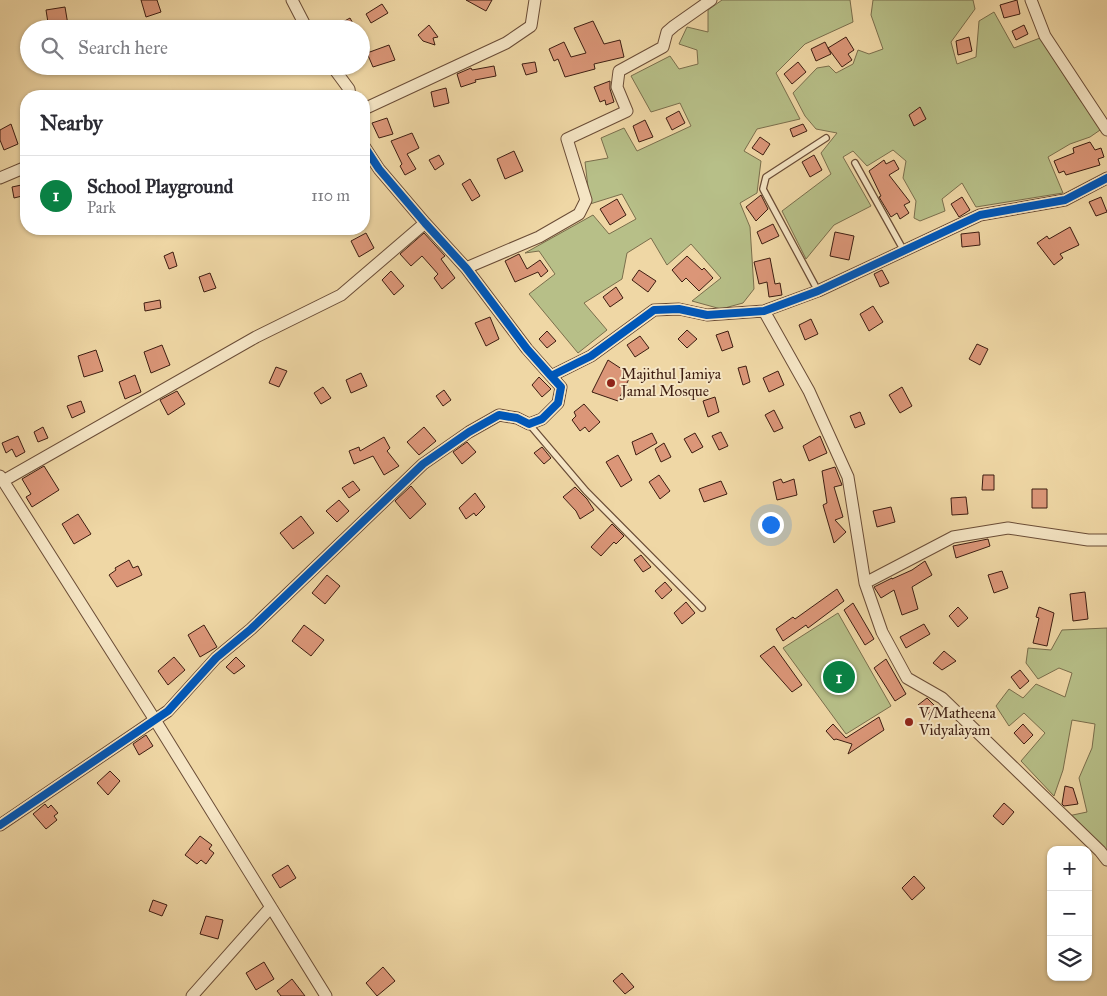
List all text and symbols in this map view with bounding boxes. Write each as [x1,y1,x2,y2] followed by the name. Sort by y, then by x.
[20,20,370,75] search box
[38,34,66,62] icon: search
[78,36,168,59] text: Search here
[40,110,103,136] text: Nearby
[87,175,233,198] text: School Playground
[53,186,59,205] text: 1
[311,186,350,205] text: 110 m
[87,198,116,217] text: Park
[619,365,722,401] place label: Majithul Jamiya Jamal Mosque
[605,377,617,389] marker: Majithul Jamiya Jamal Mosque
[758,512,784,538] your location
[823,658,855,696] pin: 1
[918,704,996,739] place label: V/Matheena Vidyalayam
[903,716,915,728] marker: V/Matheena Vidyalayam
[1047,846,1092,981] map controls
[1047,846,1092,891] button: +
[1047,891,1092,936] button: −
[1047,936,1092,981] button: layers

